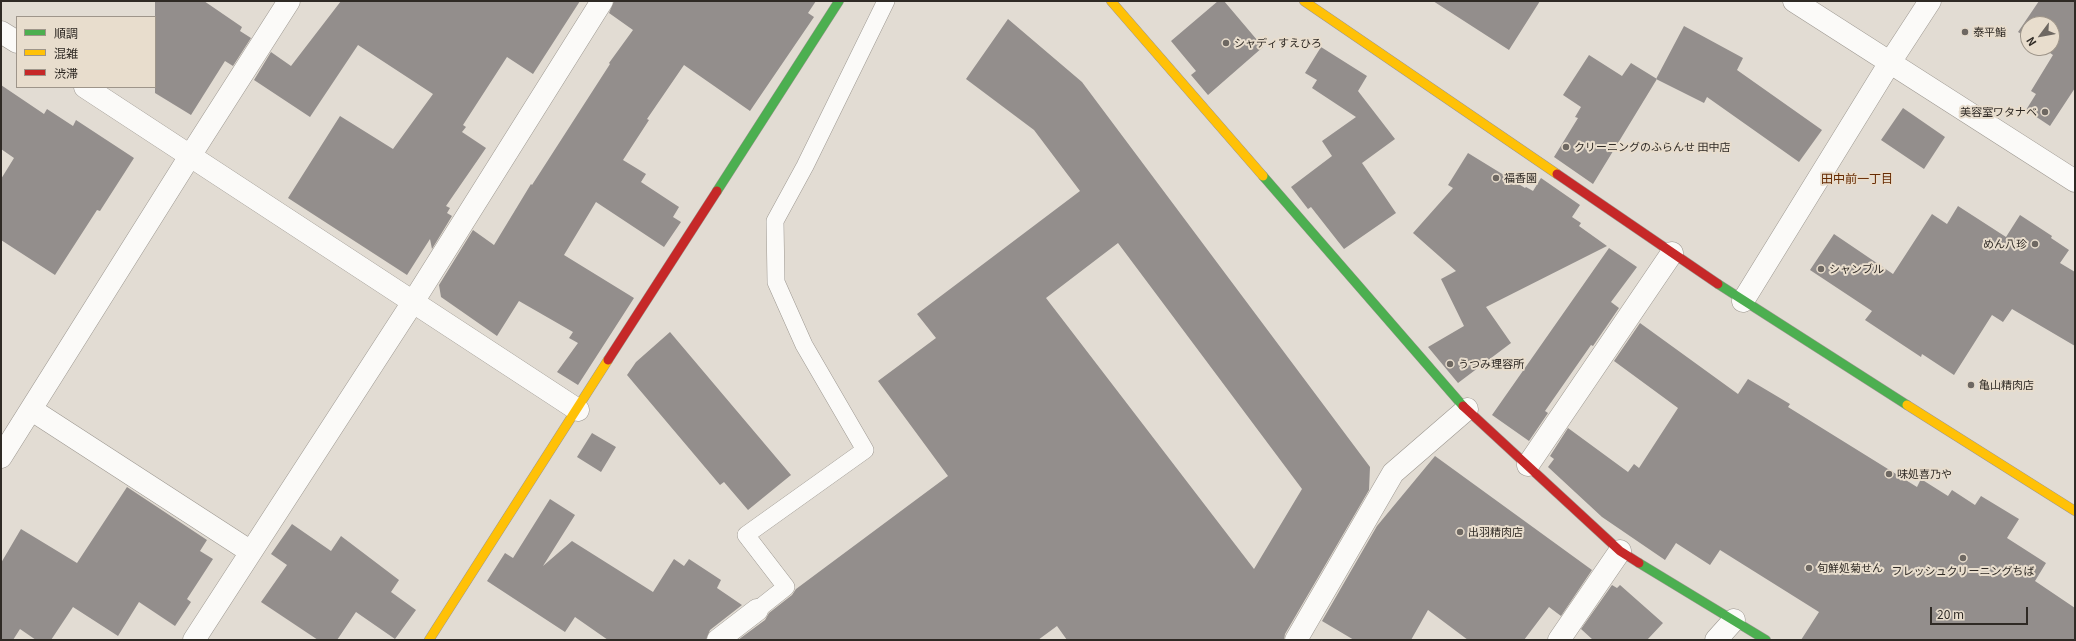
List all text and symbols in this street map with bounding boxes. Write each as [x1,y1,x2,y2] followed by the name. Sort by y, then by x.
[16,16,156,88] legend
[2020,16,2060,56] north arrow
[54,24,78,41] text: 順調
[1973,25,2006,39] place label: 泰平鮨
[1960,27,1970,37] marker: 泰平鮨
[2022,34,2040,50] text: N
[1234,36,1322,50] place label: シャディすえひろ
[1221,38,1231,48] marker: シャディすえひろ
[54,44,78,61] text: 混雑
[54,64,78,81] text: 渋滞
[1960,105,2037,119] place label: 美容室ワタナベ
[2040,107,2050,117] marker: 美容室ワタナベ
[1574,140,1730,154] place label: クリーニングのふらんせ 田中店
[1561,142,1571,152] marker: クリーニングのふらんせ 田中店
[1504,171,1537,185] place label: 福香園
[1821,171,1893,185] district label: 田中前一丁目
[1491,173,1501,183] marker: 福香園
[1983,237,2027,251] place label: めん八珍
[2030,239,2040,249] marker: めん八珍
[1829,262,1884,276] place label: シャンブル
[1816,264,1826,274] marker: シャンブル
[1458,357,1524,371] place label: うつみ理容所
[1445,359,1455,369] marker: うつみ理容所
[1979,378,2034,392] place label: 亀山精肉店
[1966,380,1976,390] marker: 亀山精肉店
[1897,467,1952,481] place label: 味処喜乃や
[1884,469,1894,479] marker: 味処喜乃や
[1468,525,1523,539] place label: 出羽精肉店
[1455,527,1465,537] marker: 出羽精肉店
[1958,553,1968,563] marker: フレッシュクリーニングちば
[1817,561,1883,575] place label: 旬鮮処菊せん
[1804,563,1814,573] marker: 旬鮮処菊せん
[1892,564,2034,578] place label: フレッシュクリーニングちば
[1932,599,2030,625] scale bar
[1937,605,1964,622] text: 20 m

